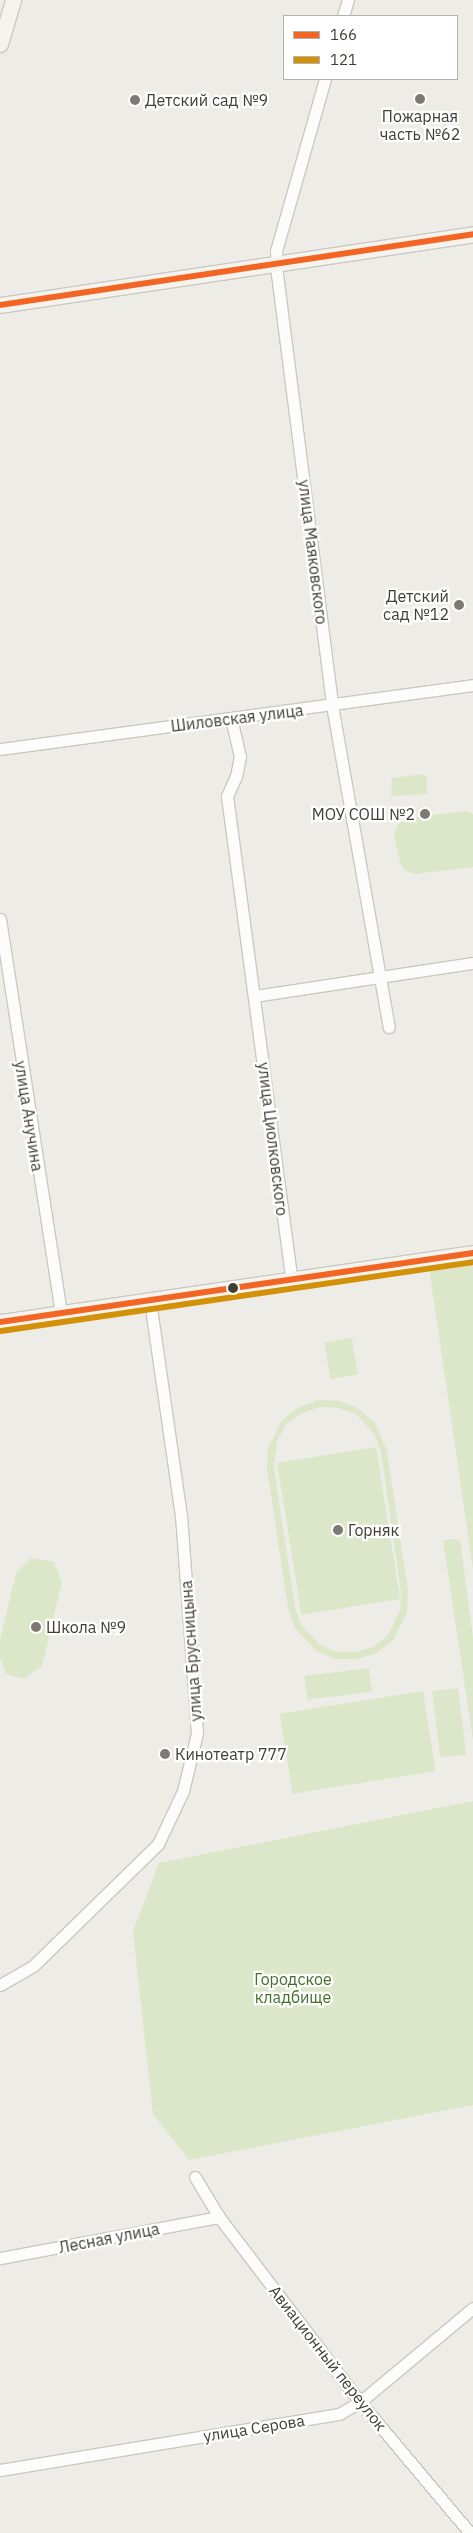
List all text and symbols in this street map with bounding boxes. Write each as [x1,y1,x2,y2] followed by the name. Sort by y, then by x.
[283,15,458,80] legend
[330,25,357,44] text: 166
[330,50,357,69] text: 121
[145,90,268,110] place label: Детский сад №9
[414,93,426,105] marker: Пожарная часть №62
[129,94,141,106] marker: Детский сад №9
[380,106,460,144] place label: Пожарная часть №62
[295,478,331,626] street label: улица Маяковского
[383,586,449,624] place label: Детский сад №12
[453,599,465,611] marker: Детский сад №12
[170,700,304,736] street label: Шиловская улица
[312,804,415,824] place label: МОУ СОШ №2
[419,808,431,820] marker: МОУ СОШ №2
[11,1059,47,1173] street label: улица Анучина
[254,1061,292,1217] street label: улица Циолковского
[228,1283,238,1293] unlabelled marker
[348,1520,399,1540] place label: Горняк
[332,1524,344,1536] marker: Горняк
[176,1580,206,1722] street label: улица Брусницына
[46,1617,126,1637] place label: Школа №9
[30,1621,42,1633] marker: Школа №9
[175,1744,287,1764] place label: Кинотеатр 777
[159,1748,171,1760] marker: Кинотеатр 777
[254,1969,332,2007] park label: Городское кладбище
[57,2219,161,2257] street label: Лесная улица
[265,2282,391,2434] street label: Авиационный переулок
[202,2411,306,2445] street label: улица Серова

